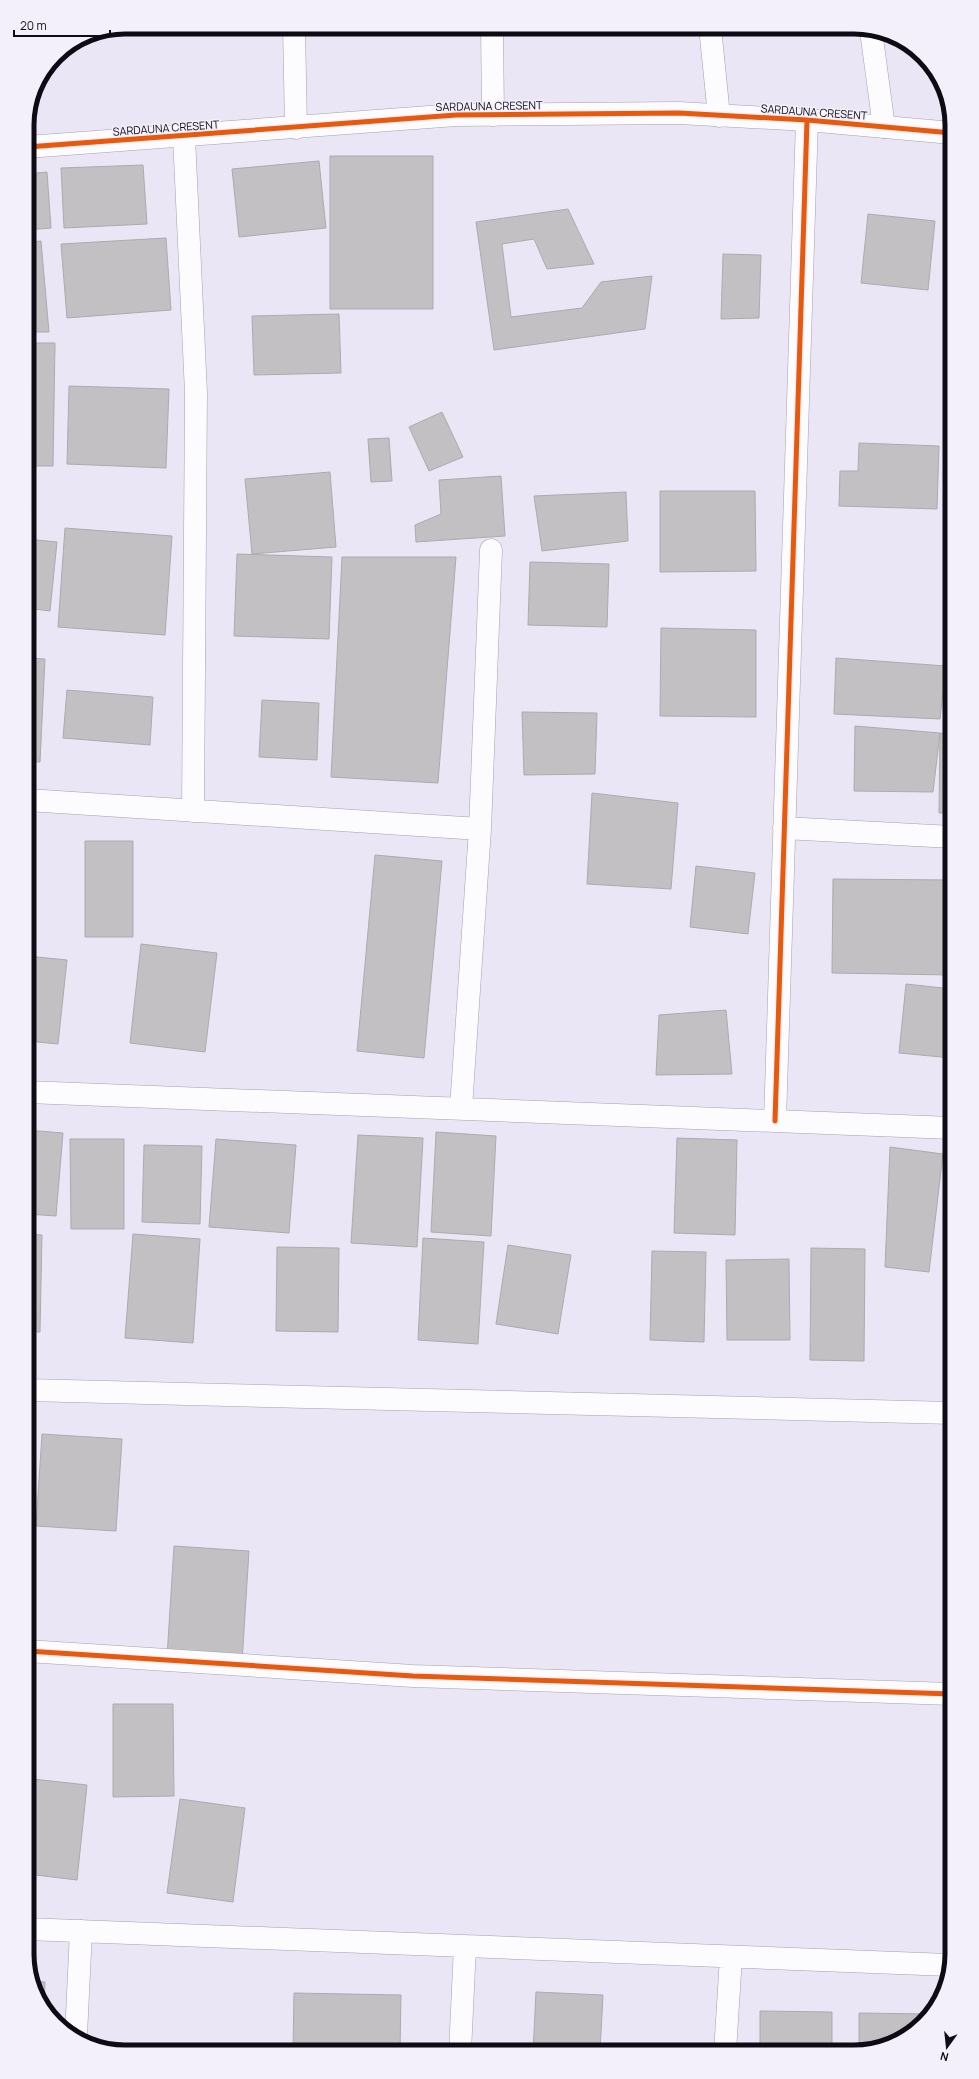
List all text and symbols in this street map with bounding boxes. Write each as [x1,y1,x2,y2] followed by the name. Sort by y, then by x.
[14,12,110,38] scale bar
[20,17,47,34] text: 20 m
[435,97,543,114] street label: SARDAUNA CRESENT
[760,100,868,123] street label: SARDAUNA CRESENT
[112,116,220,139] street label: SARDAUNA CRESENT
[927,2027,967,2067] north arrow
[938,2049,950,2065] text: N

